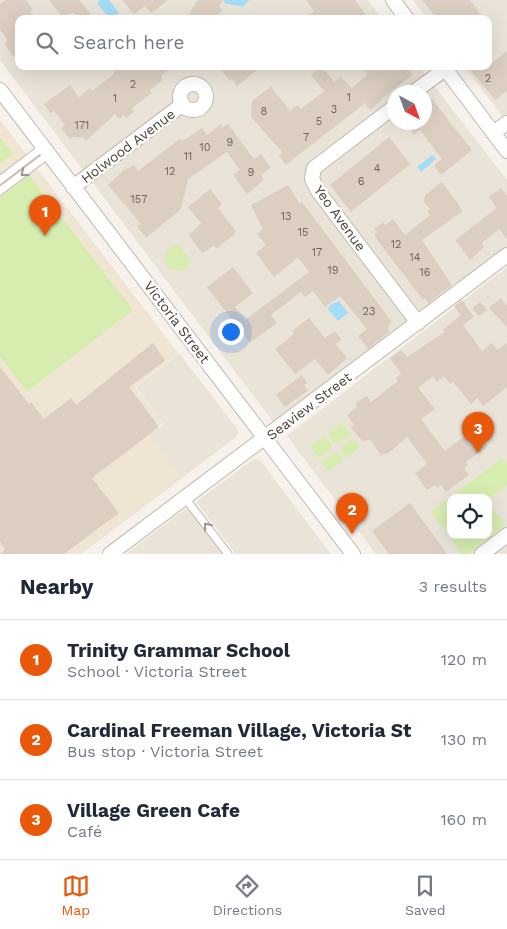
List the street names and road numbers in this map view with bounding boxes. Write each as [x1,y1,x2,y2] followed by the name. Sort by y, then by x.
[78,105,178,187] street label: Holwood Avenue
[311,182,369,254] street label: Yeo Avenue
[141,278,213,366] street label: Victoria Street
[263,369,355,443] street label: Seaview Street

